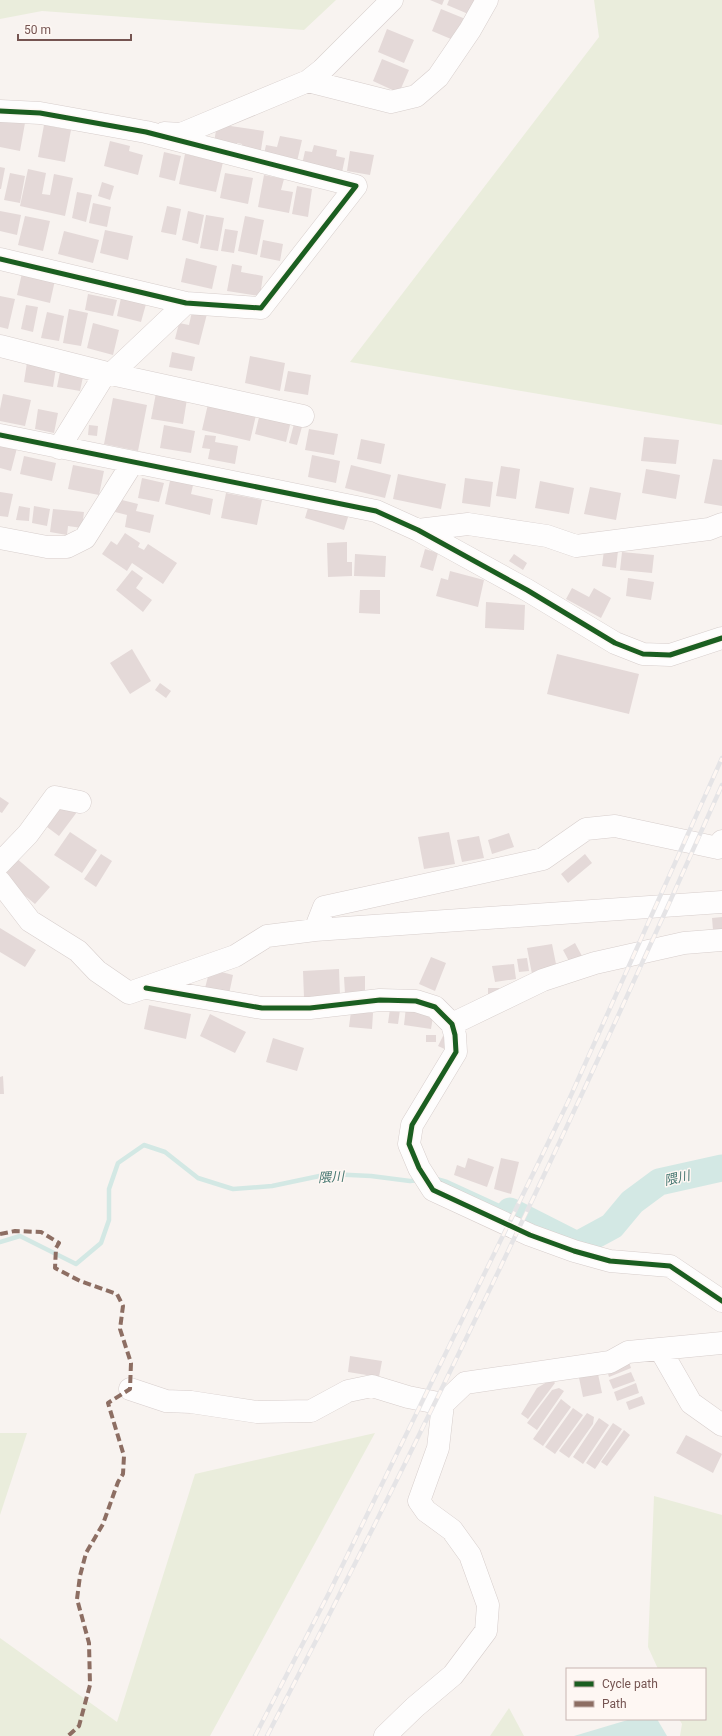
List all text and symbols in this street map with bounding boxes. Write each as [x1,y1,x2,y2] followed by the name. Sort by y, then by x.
[18,16,131,42] scale bar
[24,23,51,37] text: 50 m
[663,1167,693,1188] water label: 隈川
[318,1169,346,1185] water label: 隈川
[566,1668,706,1720] legend
[602,1677,658,1691] text: Cycle path
[602,1697,627,1711] text: Path

